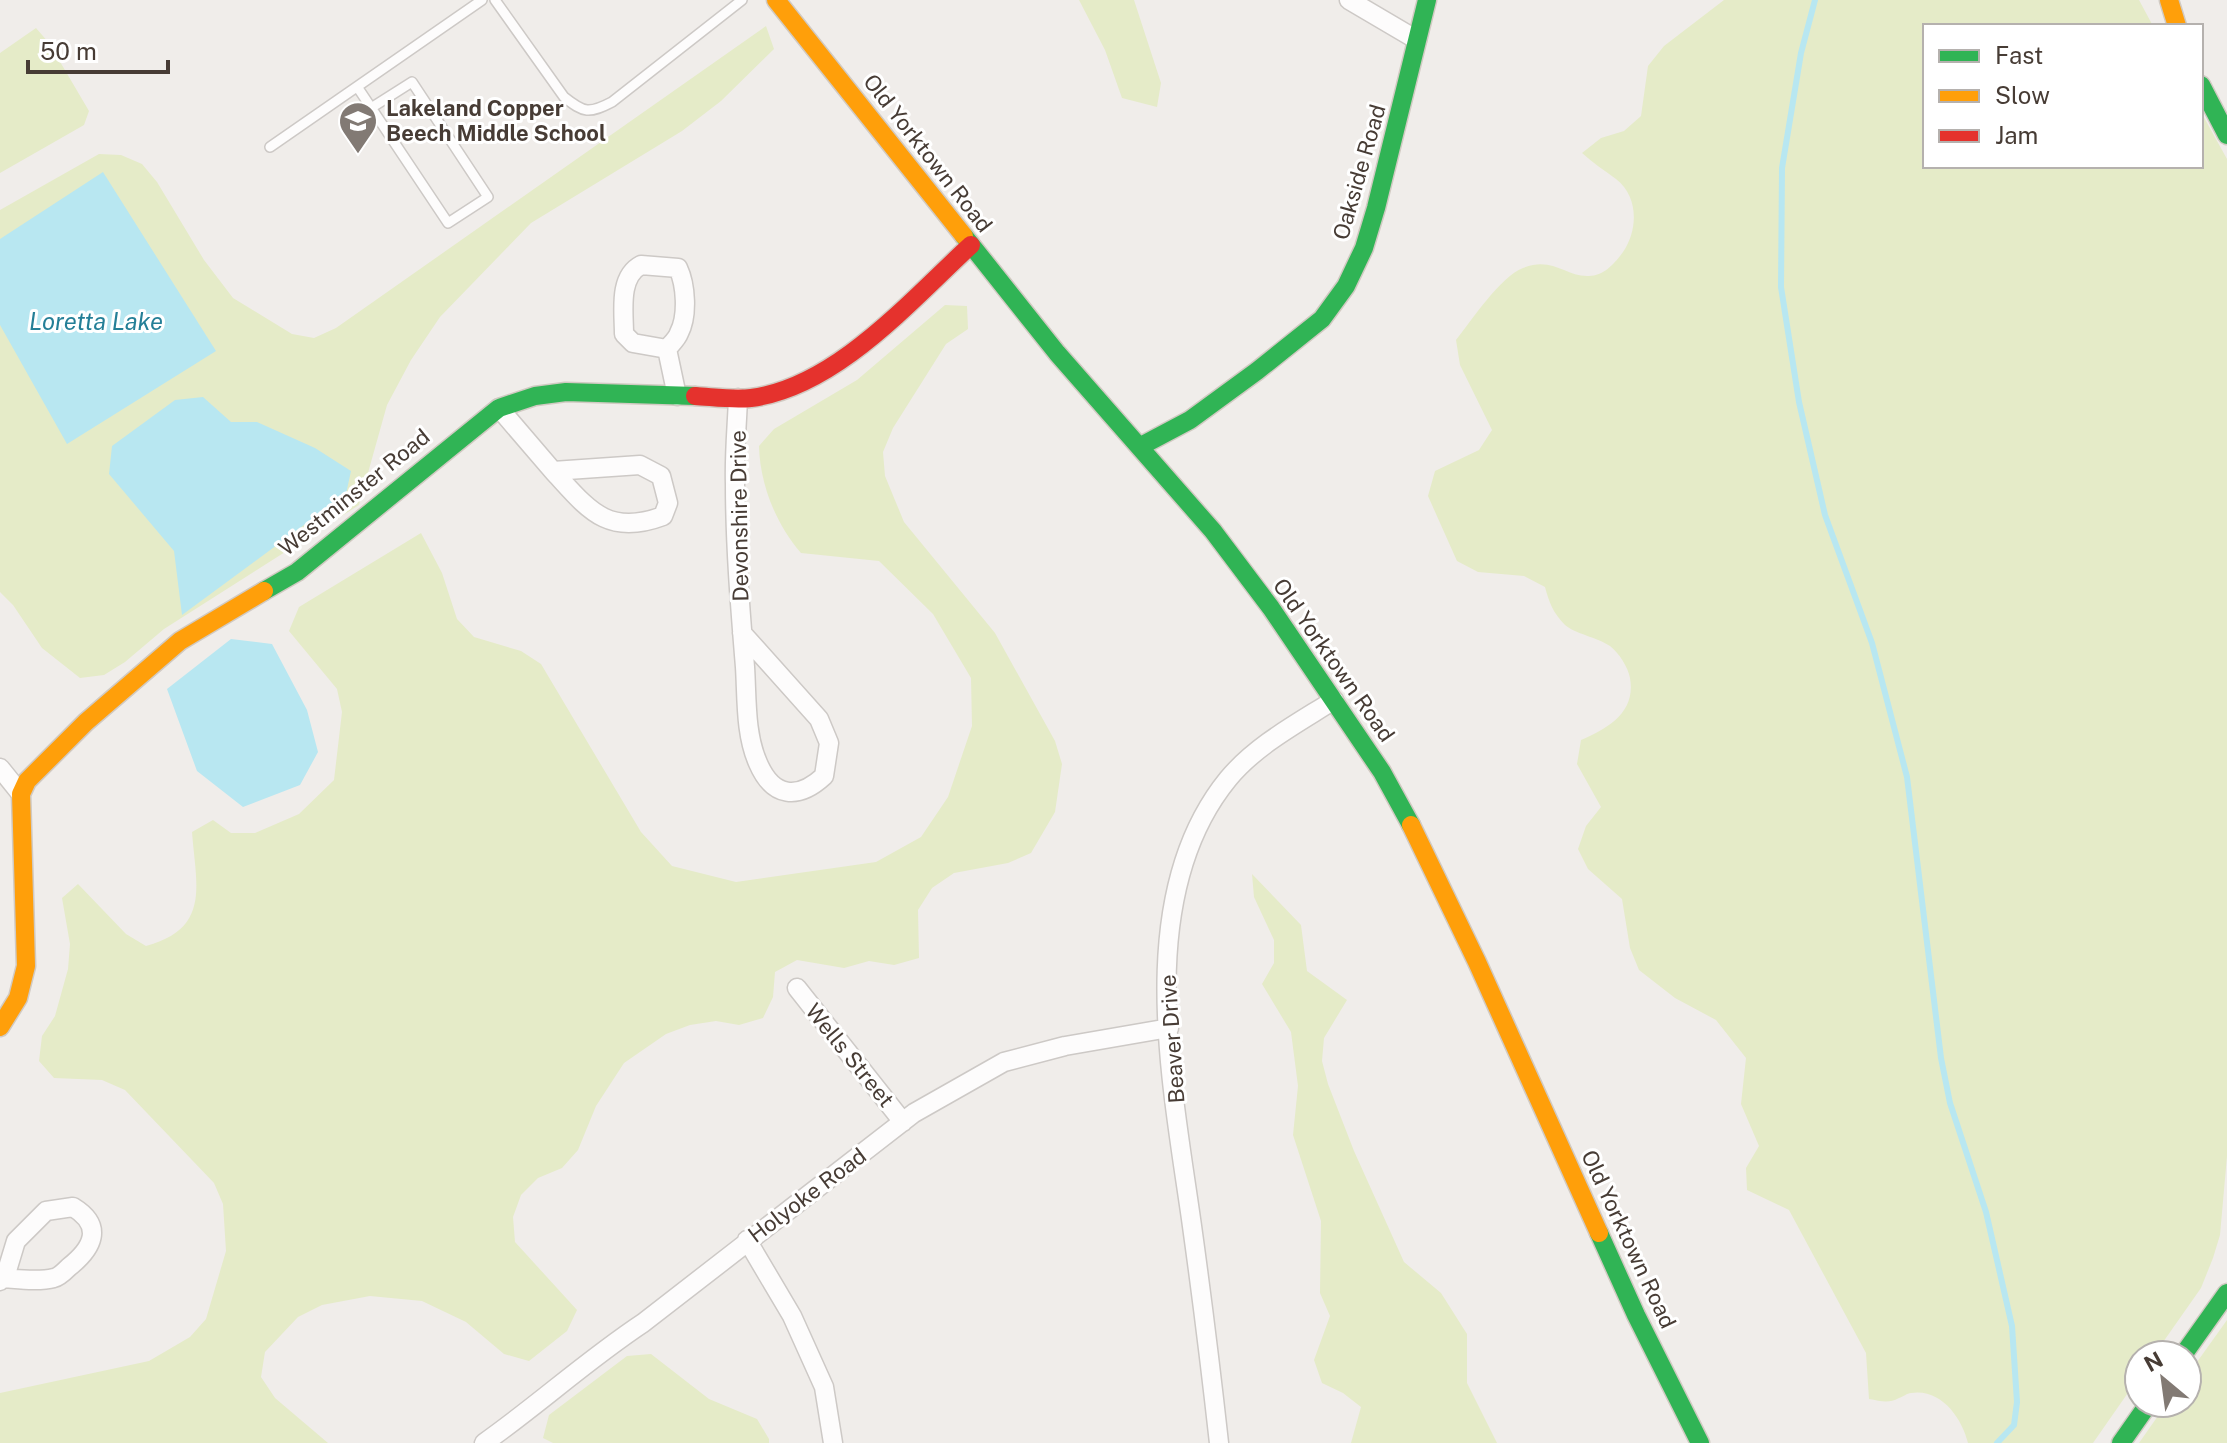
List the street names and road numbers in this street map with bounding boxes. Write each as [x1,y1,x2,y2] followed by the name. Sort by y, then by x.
[858,69,998,237] street label: Old Yorktown Road
[1327,101,1391,243] street label: Oakside Road
[273,423,435,561] street label: Westminster Road
[725,430,753,602] street label: Devonshire Drive
[1268,573,1400,747] street label: Old Yorktown Road
[1155,974,1189,1104] street label: Beaver Drive
[800,998,900,1112] street label: Wells Street
[743,1142,871,1248] street label: Holyoke Road
[1576,1146,1682,1332] street label: Old Yorktown Road

